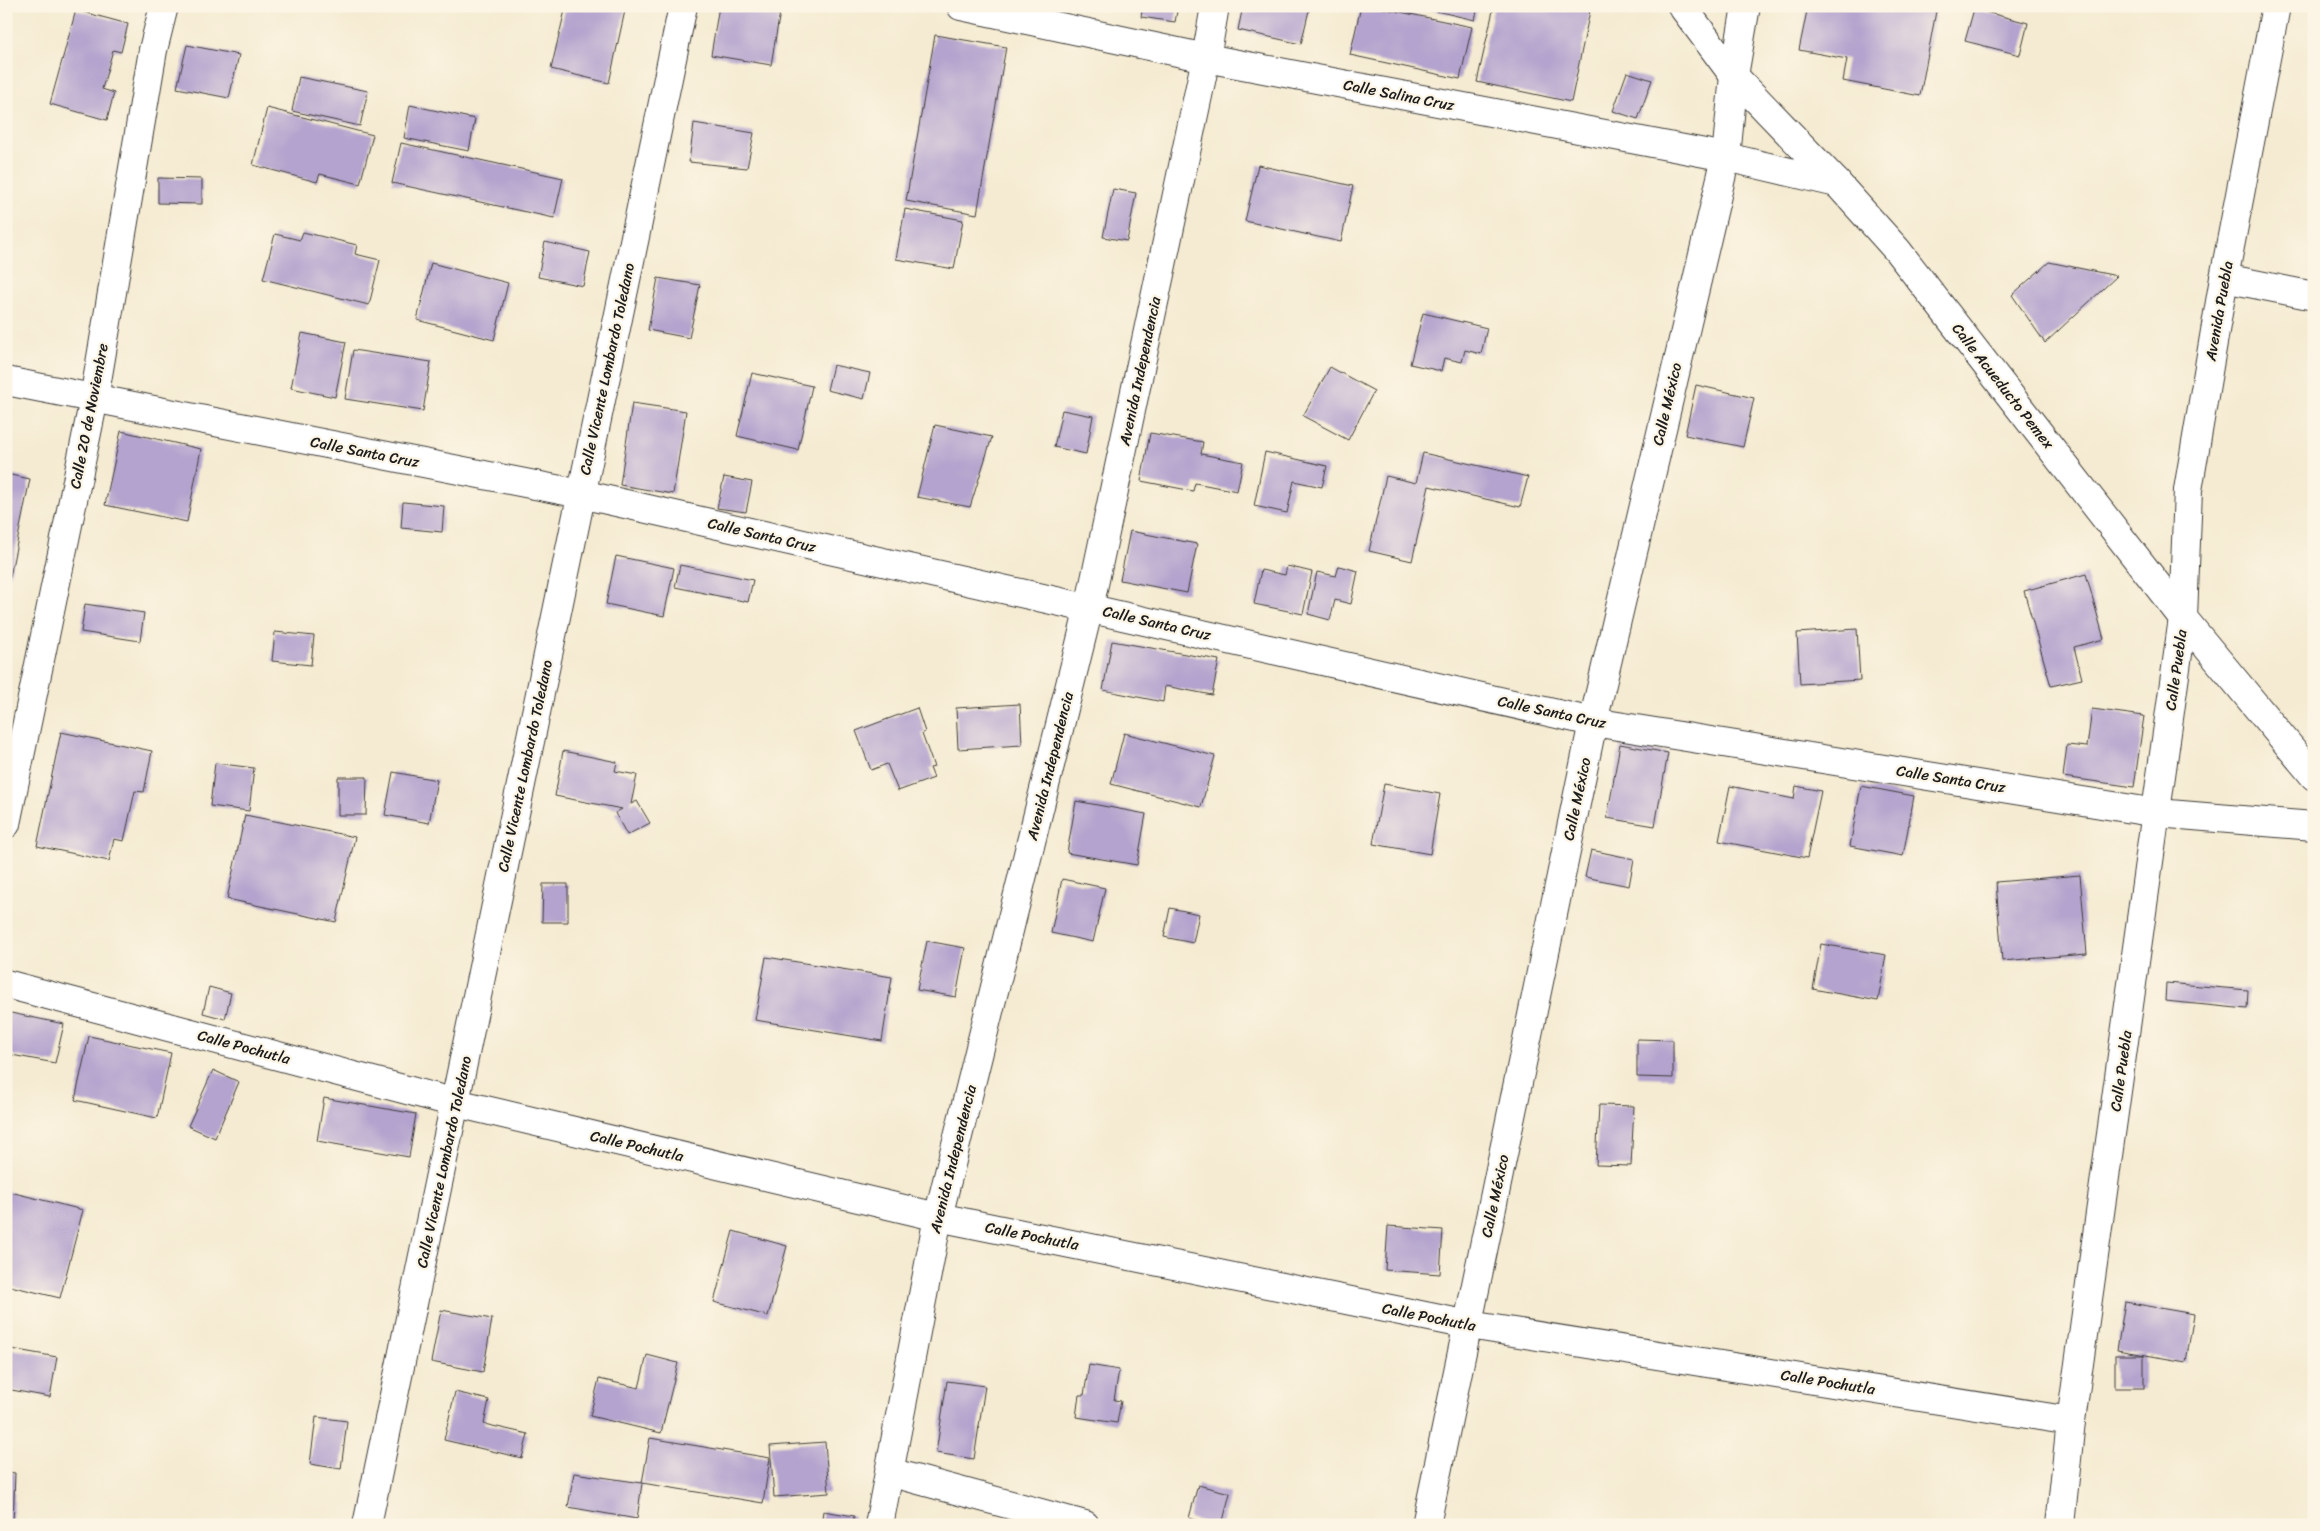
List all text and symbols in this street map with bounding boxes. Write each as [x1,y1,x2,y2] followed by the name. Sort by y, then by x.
[1341,71,1458,119] street label: Calle Salina Cruz
[2197,259,2241,364] street label: Avenida Puebla
[572,260,642,477] street label: Calle Vicente Lombardo Toledano
[1111,294,1169,449] street label: Avenida Independencia
[1945,317,2061,455] street label: Calle Acueducto Pemex
[62,341,116,491] street label: Calle 20 de Noviembre
[1645,360,1689,448] street label: Calle México
[308,429,423,475] street label: Calle Santa Cruz
[705,510,820,560] street label: Calle Santa Cruz
[1100,598,1215,648] street label: Calle Santa Cruz
[2157,627,2195,712] street label: Calle Puebla
[490,657,560,874] street label: Calle Vicente Lombardo Toledano
[1495,688,1610,736] street label: Calle Santa Cruz
[1019,689,1081,844] street label: Avenida Independencia
[1555,755,1599,843] street label: Calle México
[1894,758,2008,801] street label: Calle Santa Cruz
[195,1022,294,1072] street label: Calle Pochutla
[2102,1028,2140,1113] street label: Calle Puebla
[409,1053,479,1270] street label: Calle Vicente Lombardo Toledano
[922,1082,984,1237] street label: Avenida Independencia
[588,1123,687,1169] street label: Calle Pochutla
[1473,1152,1517,1240] street label: Calle México
[983,1214,1082,1258] street label: Calle Pochutla
[1380,1295,1479,1339] street label: Calle Pochutla
[1779,1362,1877,1402] street label: Calle Pochutla

